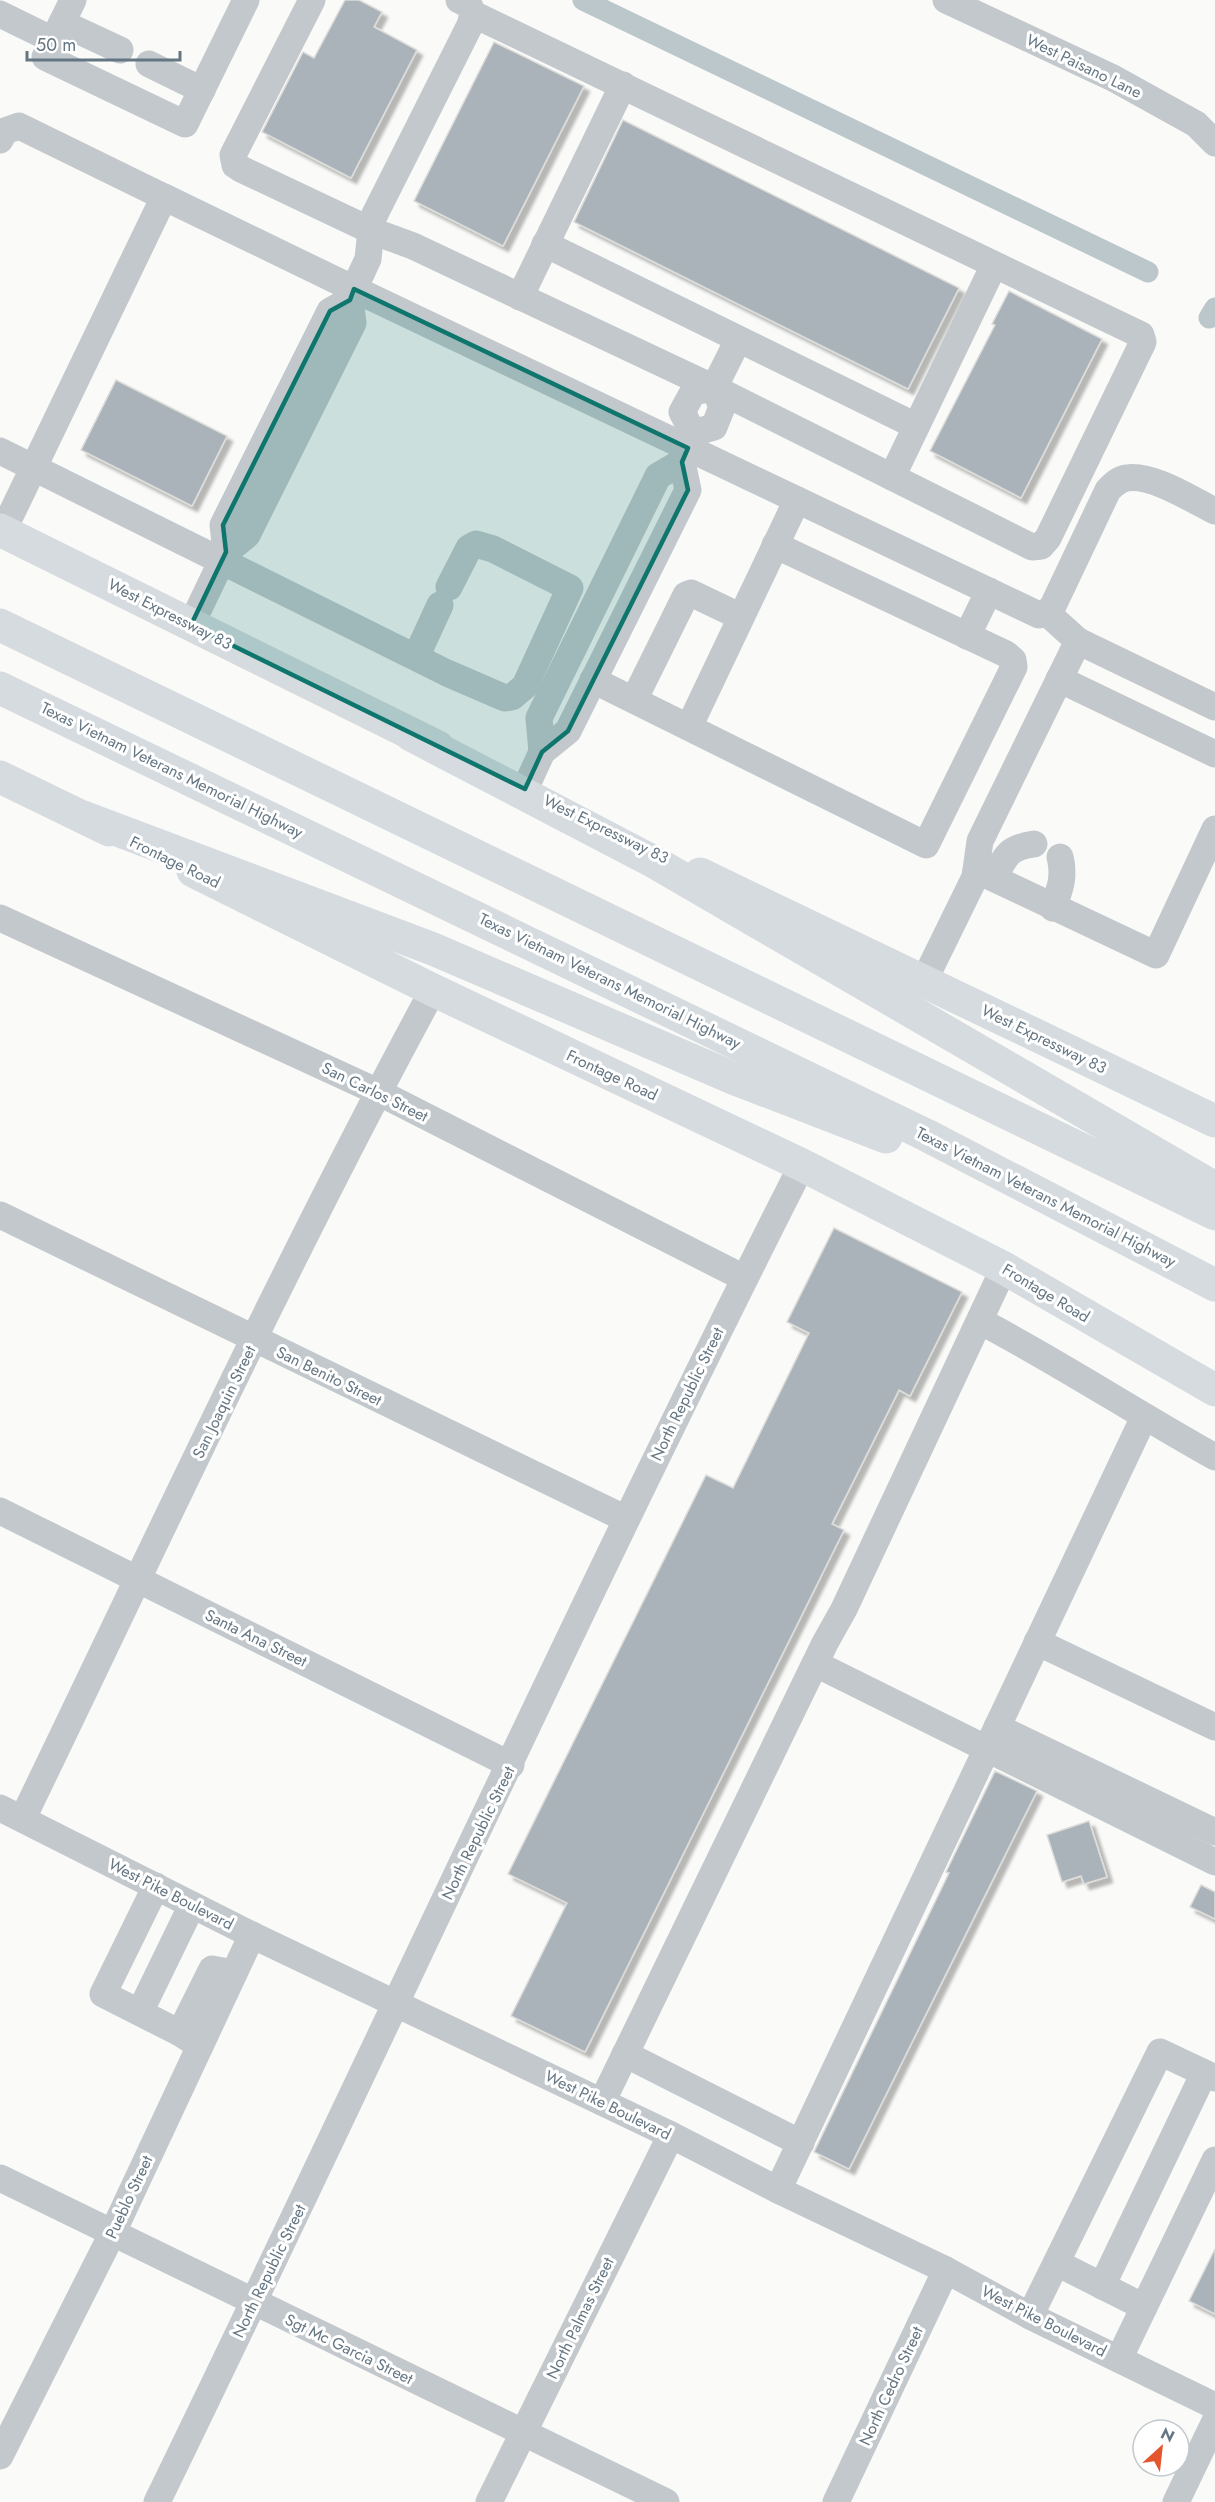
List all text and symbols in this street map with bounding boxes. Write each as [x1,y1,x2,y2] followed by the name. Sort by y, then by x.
[27,24,180,62] scale bar
[1022,28,1146,104] street label: West Paisano Lane
[36,32,76,58] text: 50 m
[104,573,236,655] street label: West Expressway 83
[37,696,308,844] street label: Texas Vietnam Veterans Memorial Highway
[540,789,673,869] street label: West Expressway 83
[126,830,224,894] street label: Frontage Road
[475,907,746,1055] street label: Texas Vietnam Veterans Memorial Highway
[978,999,1111,1079] street label: West Expressway 83
[563,1044,661,1106] street label: Frontage Road
[318,1056,432,1128] street label: San Carlos Street
[912,1121,1181,1273] street label: Texas Vietnam Veterans Memorial Highway
[998,1258,1094,1328] street label: Frontage Road
[645,1323,729,1465] street label: North Republic Street
[272,1340,386,1412] street label: San Benito Street
[187,1342,261,1462] street label: San Joaquin Street
[201,1603,311,1673] street label: Santa Ana Street
[436,1762,520,1904] street label: North Republic Street
[104,1852,238,1936] street label: West Pike Boulevard
[541,2064,675,2146] street label: West Pike Boulevard
[100,2151,158,2242] street label: Pueblo Street
[227,2200,311,2342] street label: North Republic Street
[541,2253,620,2383] street label: North Palmas Street
[977,2279,1111,2363] street label: West Pike Boulevard
[281,2308,417,2390] street label: Sgt Mc Garcia Street
[853,2323,929,2449] street label: North Cedro Street
[1131,2418,1191,2478] north arrow
[1157,2422,1178,2448] text: N

